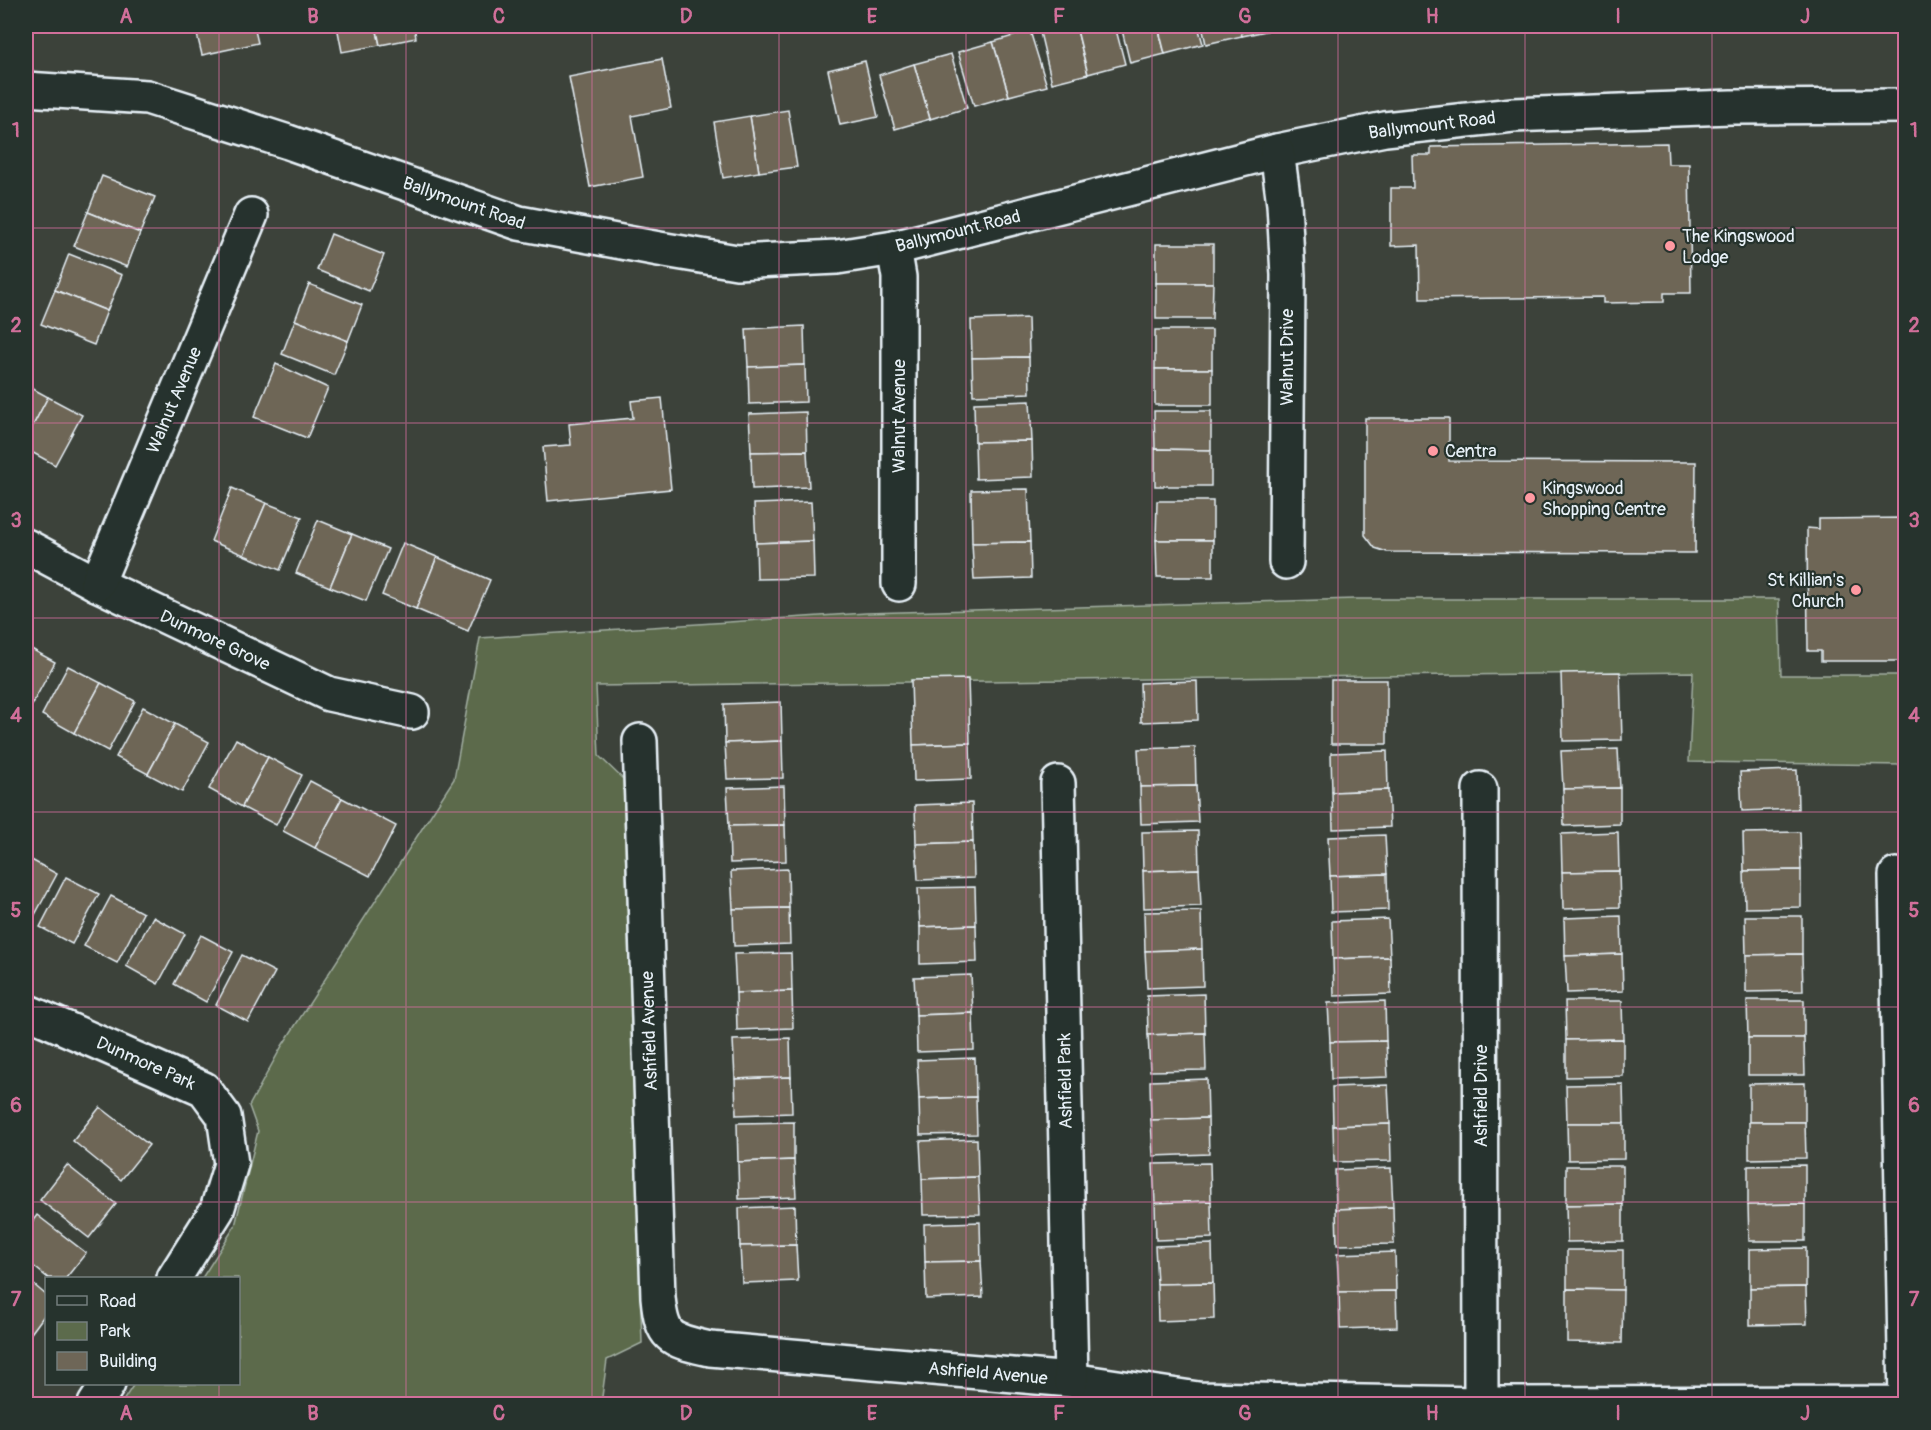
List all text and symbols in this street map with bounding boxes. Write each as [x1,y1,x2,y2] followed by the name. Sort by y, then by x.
[120,4,133,29] text: A
[307,4,319,29] text: B
[493,4,505,29] text: C
[680,4,693,29] text: D
[867,4,878,29] text: E
[1053,4,1065,29] text: F
[1238,4,1252,29] text: G
[1426,4,1439,29] text: H
[1615,4,1621,29] text: I
[1800,4,1810,29] text: J
[1367,106,1497,145] street label: Ballymount Road
[12,118,20,143] text: 1
[1910,118,1918,143] text: 1
[400,172,528,235] street label: Ballymount Road
[893,205,1023,258] street label: Ballymount Road
[1682,225,1795,269] place label: The Kingswood Lodge
[1663,239,1677,253] marker: The Kingswood Lodge
[1276,308,1299,405] street label: Walnut Drive
[10,313,22,338] text: 2
[1908,313,1920,338] text: 2
[142,343,207,457] street label: Walnut Avenue
[888,359,911,473] street label: Walnut Avenue
[1445,440,1497,463] place label: Centra
[1426,444,1440,458] marker: Centra
[1542,477,1666,521] place label: Kingswood Shopping Centre
[1523,491,1537,505] marker: Kingswood Shopping Centre
[10,508,22,533] text: 3
[1908,508,1920,533] text: 3
[1767,569,1844,613] place label: St Killian's Church
[1849,583,1863,597] marker: St Killian's Church
[156,605,274,676] street label: Dunmore Grove
[10,703,22,728] text: 4
[1908,703,1920,728] text: 4
[11,898,22,923] text: 5
[1909,898,1920,923] text: 5
[636,971,663,1091] street label: Ashfield Avenue
[93,1031,199,1096] street label: Dunmore Park
[1053,1032,1078,1129] street label: Ashfield Park
[1470,1044,1493,1148] street label: Ashfield Drive
[10,1093,22,1118] text: 6
[1908,1093,1920,1118] text: 6
[45,1277,240,1385] legend
[11,1287,22,1312] text: 7
[1909,1287,1920,1312] text: 7
[99,1290,136,1313] text: Road
[99,1320,131,1343] text: Park
[99,1350,157,1373] text: Building
[927,1357,1049,1390] street label: Ashfield Avenue
[120,1401,133,1426] text: A
[307,1401,319,1426] text: B
[493,1401,505,1426] text: C
[680,1401,693,1426] text: D
[867,1401,878,1426] text: E
[1053,1401,1065,1426] text: F
[1238,1401,1252,1426] text: G
[1426,1401,1439,1426] text: H
[1615,1401,1621,1426] text: I
[1800,1401,1810,1426] text: J

